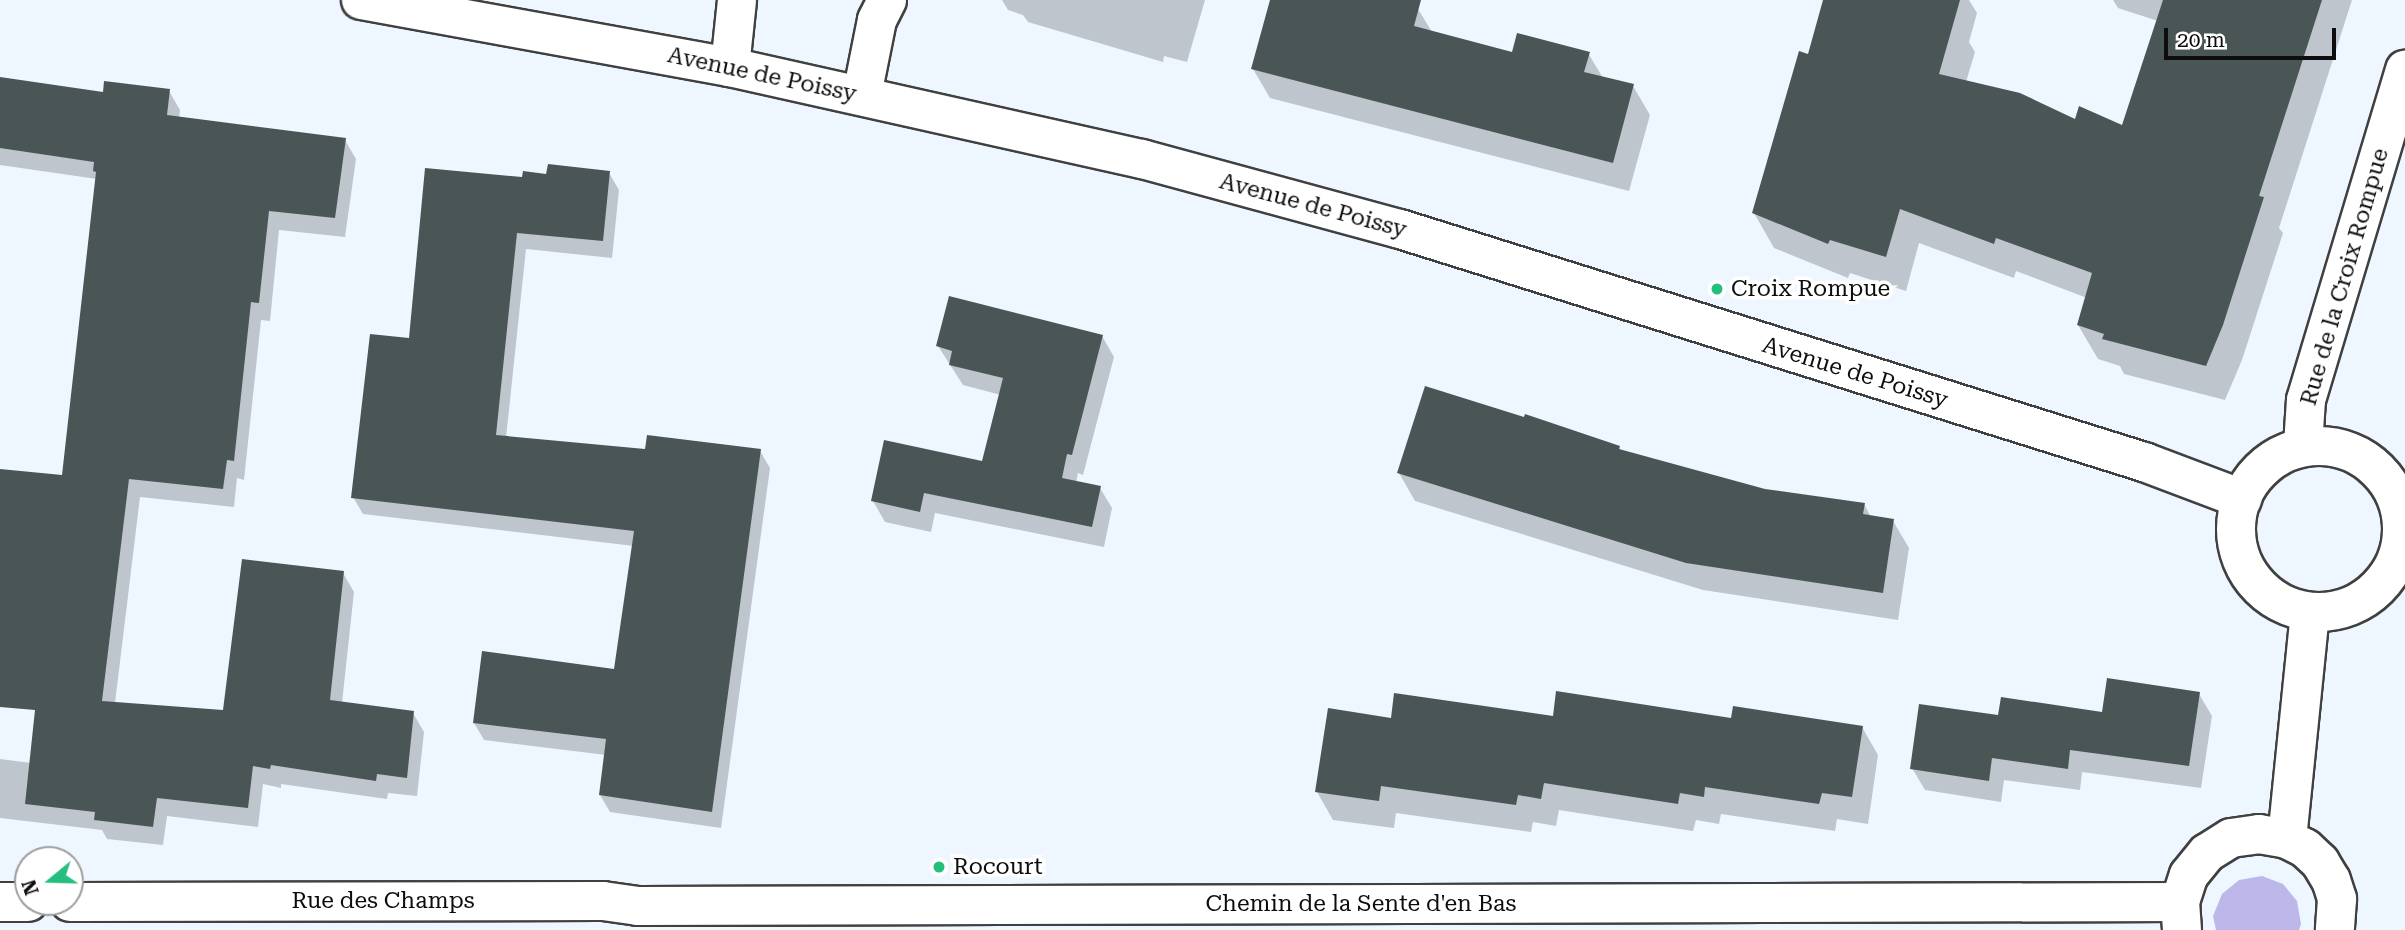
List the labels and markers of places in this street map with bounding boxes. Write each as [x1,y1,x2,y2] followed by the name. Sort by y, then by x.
[1731,275,1890,303] place label: Croix Rompue
[1709,281,1725,297] marker: Croix Rompue
[953,853,1042,881] place label: Rocourt
[931,859,947,875] marker: Rocourt

